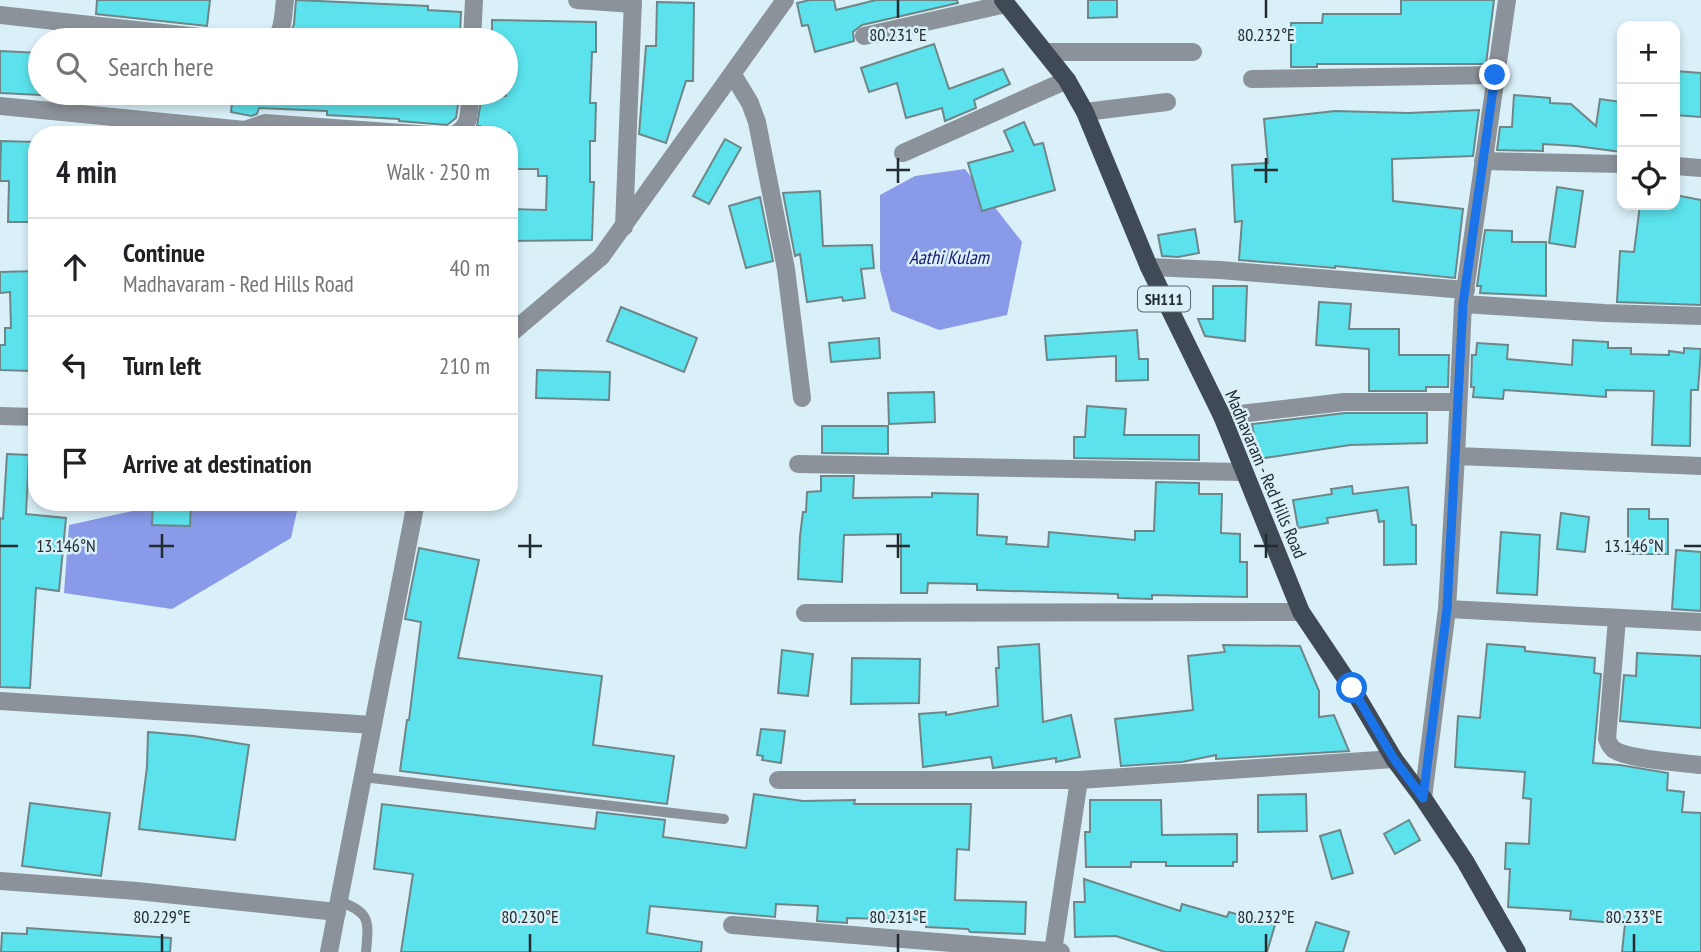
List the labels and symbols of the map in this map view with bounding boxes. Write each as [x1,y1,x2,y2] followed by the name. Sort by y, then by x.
[869,23,927,46] text: 80.231°E
[1237,23,1295,46] text: 80.232°E
[1479,59,1510,90] route end
[909,245,991,269] water label: Aathi Kulam
[1138,286,1190,312] road number: SH111
[1220,386,1312,562] street label: Madhavaram - Red Hills Road
[36,534,96,557] text: 13.146°N
[1604,534,1664,557] text: 13.146°N
[1336,672,1367,703] route start
[133,905,191,928] text: 80.229°E
[501,905,559,928] text: 80.230°E
[869,905,927,928] text: 80.231°E
[1237,905,1295,928] text: 80.232°E
[1605,905,1663,928] text: 80.233°E

